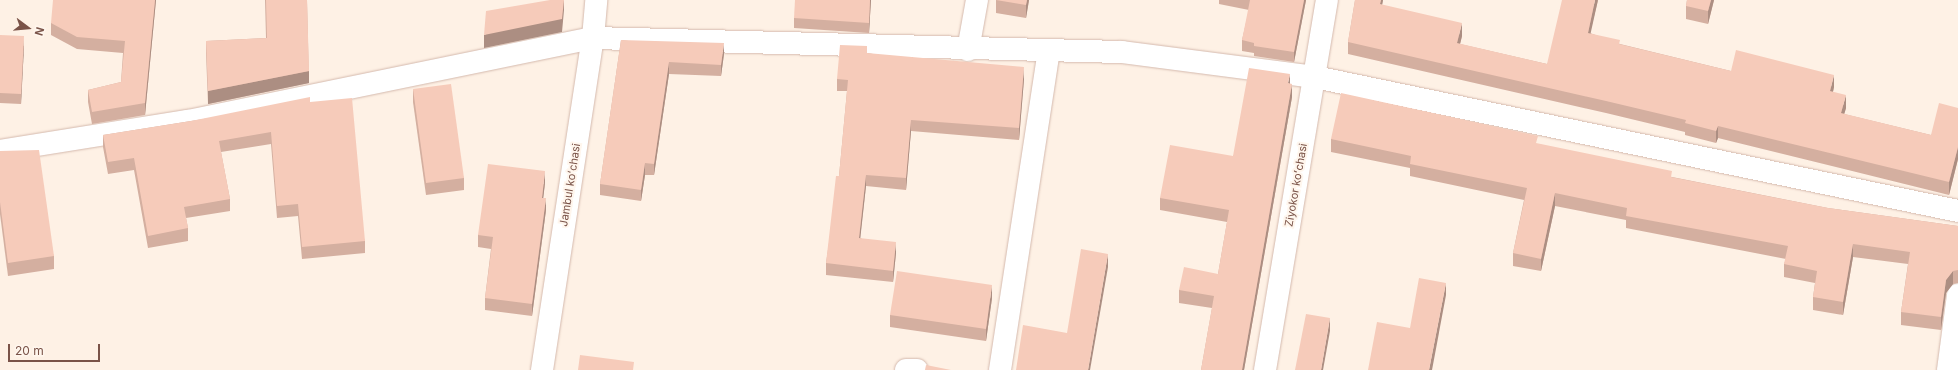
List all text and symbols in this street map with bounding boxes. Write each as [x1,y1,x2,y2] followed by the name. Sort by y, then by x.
[8,8,48,48] north arrow
[32,25,47,37] text: N
[1282,142,1310,228] street label: Ziyokor koʻchasi
[557,143,583,227] street label: Jambul koʻchasi
[10,336,102,362] scale bar
[15,343,44,358] text: 20 m

